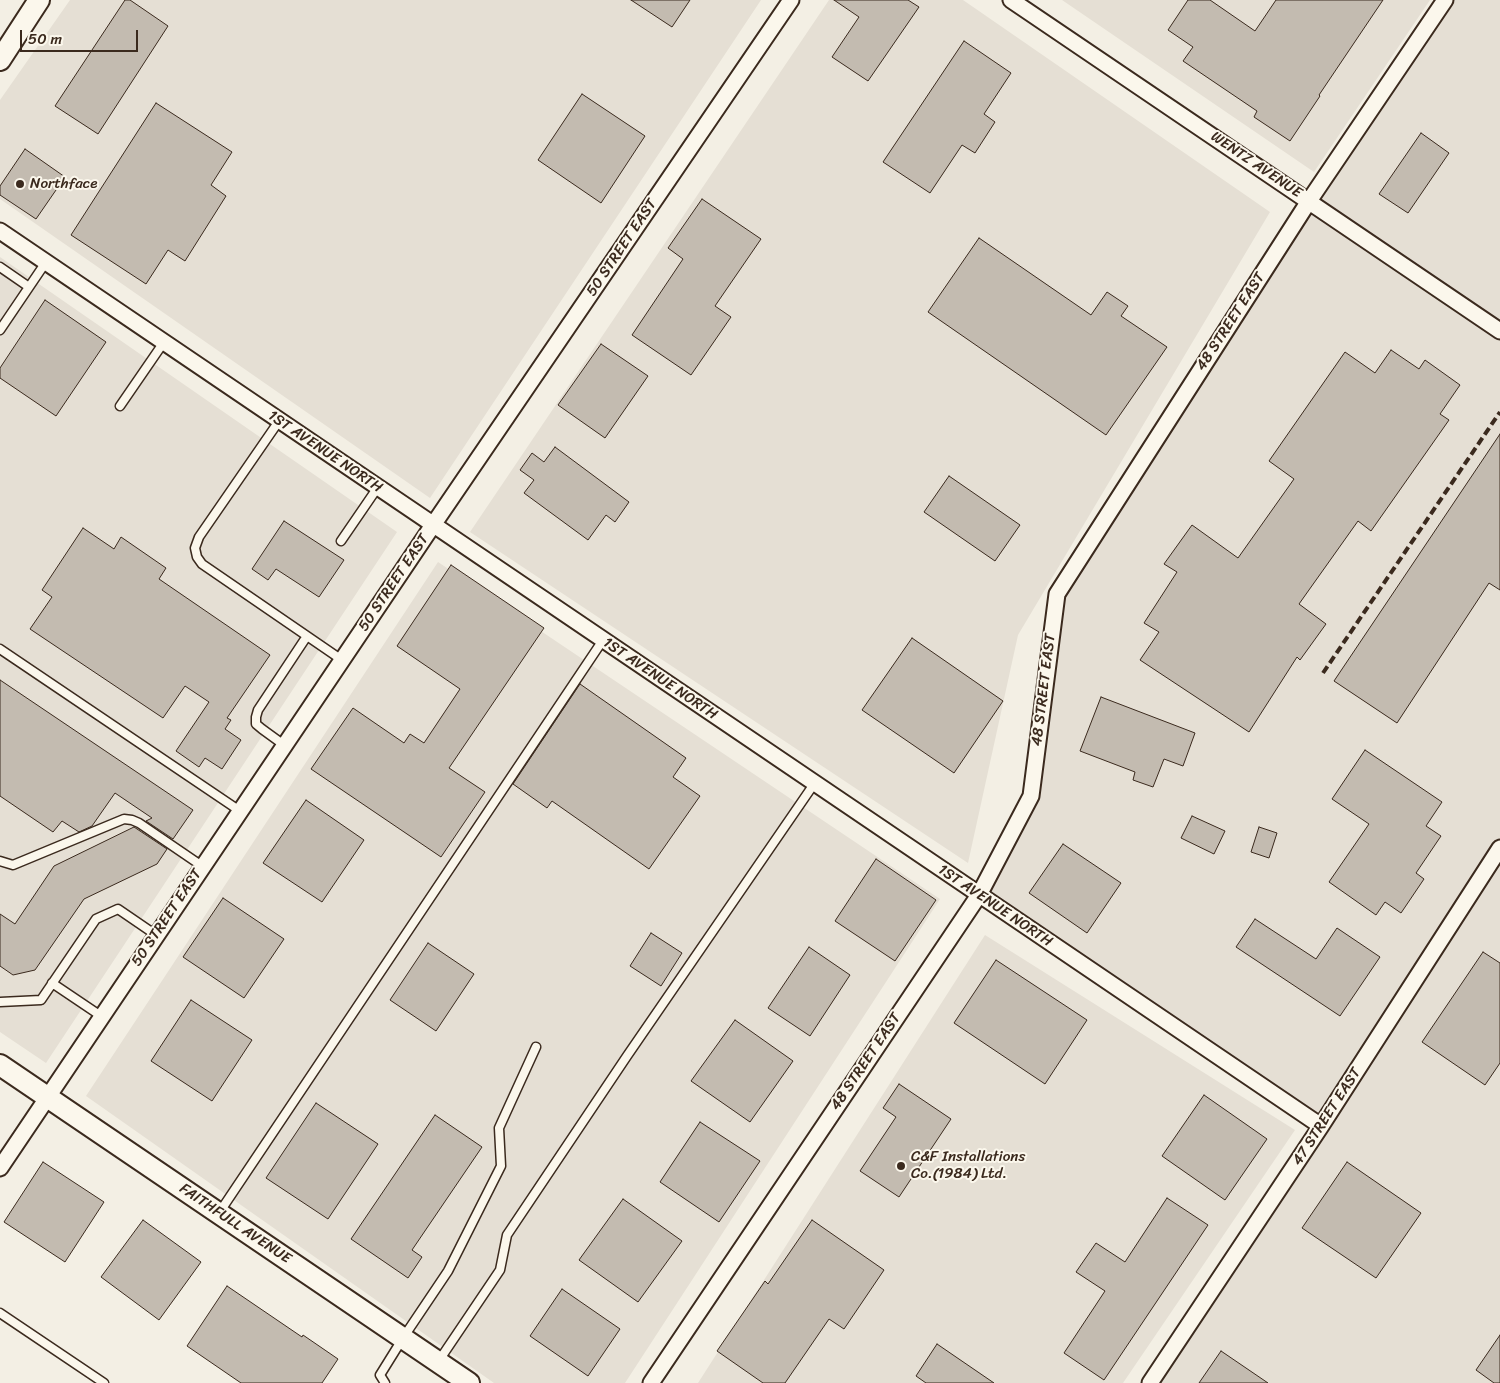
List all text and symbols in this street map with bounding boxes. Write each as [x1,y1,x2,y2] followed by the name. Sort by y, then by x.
[22,20,140,52] scale bar
[28,26,62,52] text: 50 m
[1207,128,1305,202] street label: WENTZ AVENUE
[30,175,97,193] place label: Northface
[14,178,26,190] marker: Northface
[583,196,661,300] street label: 50 STREET EAST
[1193,270,1269,374] street label: 48 STREET EAST
[264,407,386,497] street label: 1ST AVENUE NORTH
[355,531,433,635] street label: 50 STREET EAST
[1028,633,1060,747] street label: 48 STREET EAST
[599,634,721,724] street label: 1ST AVENUE NORTH
[934,861,1056,951] street label: 1ST AVENUE NORTH
[128,866,206,970] street label: 50 STREET EAST
[827,1010,905,1114] street label: 48 STREET EAST
[1289,1065,1365,1169] street label: 47 STREET EAST
[911,1148,1025,1183] place label: C&F Installations Co.(1984) Ltd.
[895,1160,907,1172] marker: C&F Installations Co.(1984) Ltd.
[176,1180,294,1268] street label: FAITHFULL AVENUE

